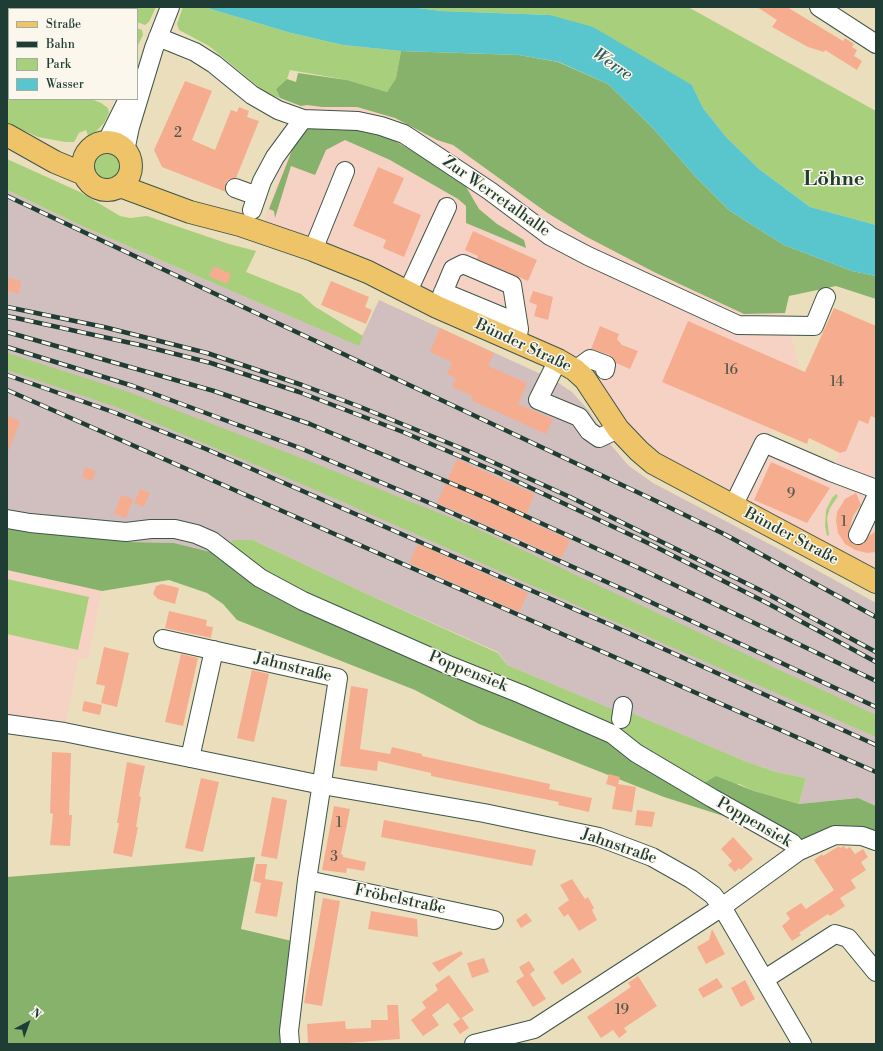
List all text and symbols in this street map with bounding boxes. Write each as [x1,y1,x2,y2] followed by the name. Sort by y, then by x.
[8,8,138,100] legend
[46,17,81,32] text: Straße
[46,37,75,52] text: Bahn
[588,44,636,86] water label: Werre
[46,57,71,72] text: Park
[46,77,84,92] text: Wasser
[174,126,182,142] house number: 2
[438,153,554,241] street label: Zur Werretalhalle
[804,168,864,192] district label: Löhne
[472,315,574,377] street label: Bünder Straße
[724,363,738,379] house number: 16
[830,375,844,391] house number: 14
[787,487,795,503] house number: 9
[741,504,841,570] street label: Bünder Straße
[841,515,847,531] house number: 1
[426,647,510,697] street label: Poppensiek
[252,649,334,687] street label: Jahnstraße
[713,794,795,852] street label: Poppensiek
[336,816,342,832] house number: 1
[579,825,659,869] street label: Jahnstraße
[330,850,338,866] house number: 3
[353,881,447,919] street label: Fröbelstraße
[8,1003,48,1043] north arrow
[615,1003,629,1019] house number: 19
[28,1006,44,1022] text: N

